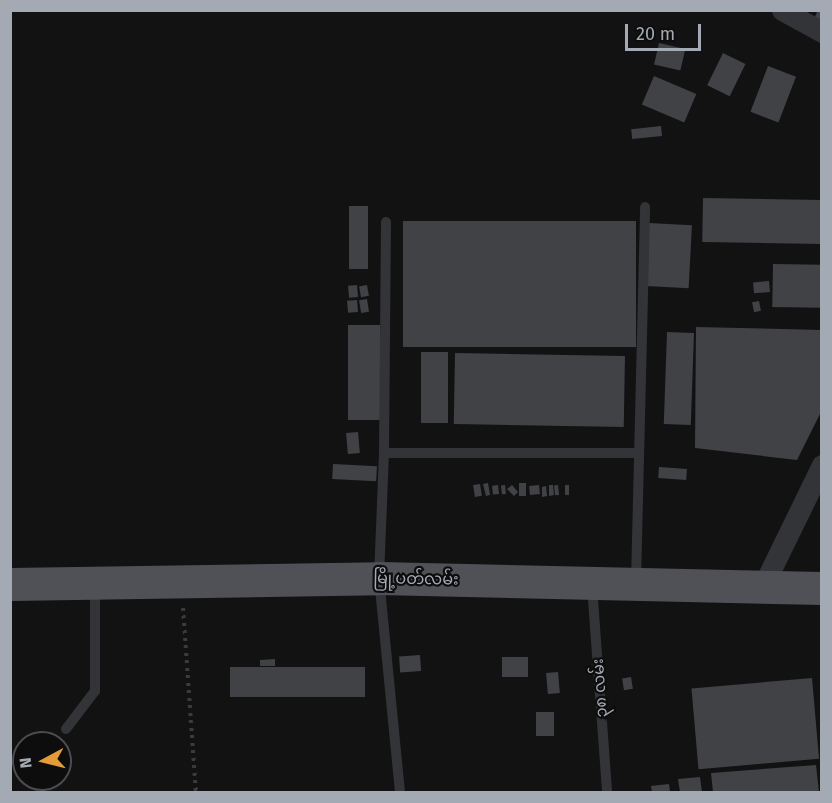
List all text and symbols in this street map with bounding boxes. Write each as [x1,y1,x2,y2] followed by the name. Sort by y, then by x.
[628,12,704,50] scale bar
[636,23,675,45] text: 20 m
[373,569,459,589] street label: မြို့ပတ်လမ်း
[588,658,612,718] street label: ၃၈ လမ်း
[12,731,72,791] north arrow
[16,757,36,769] text: N

